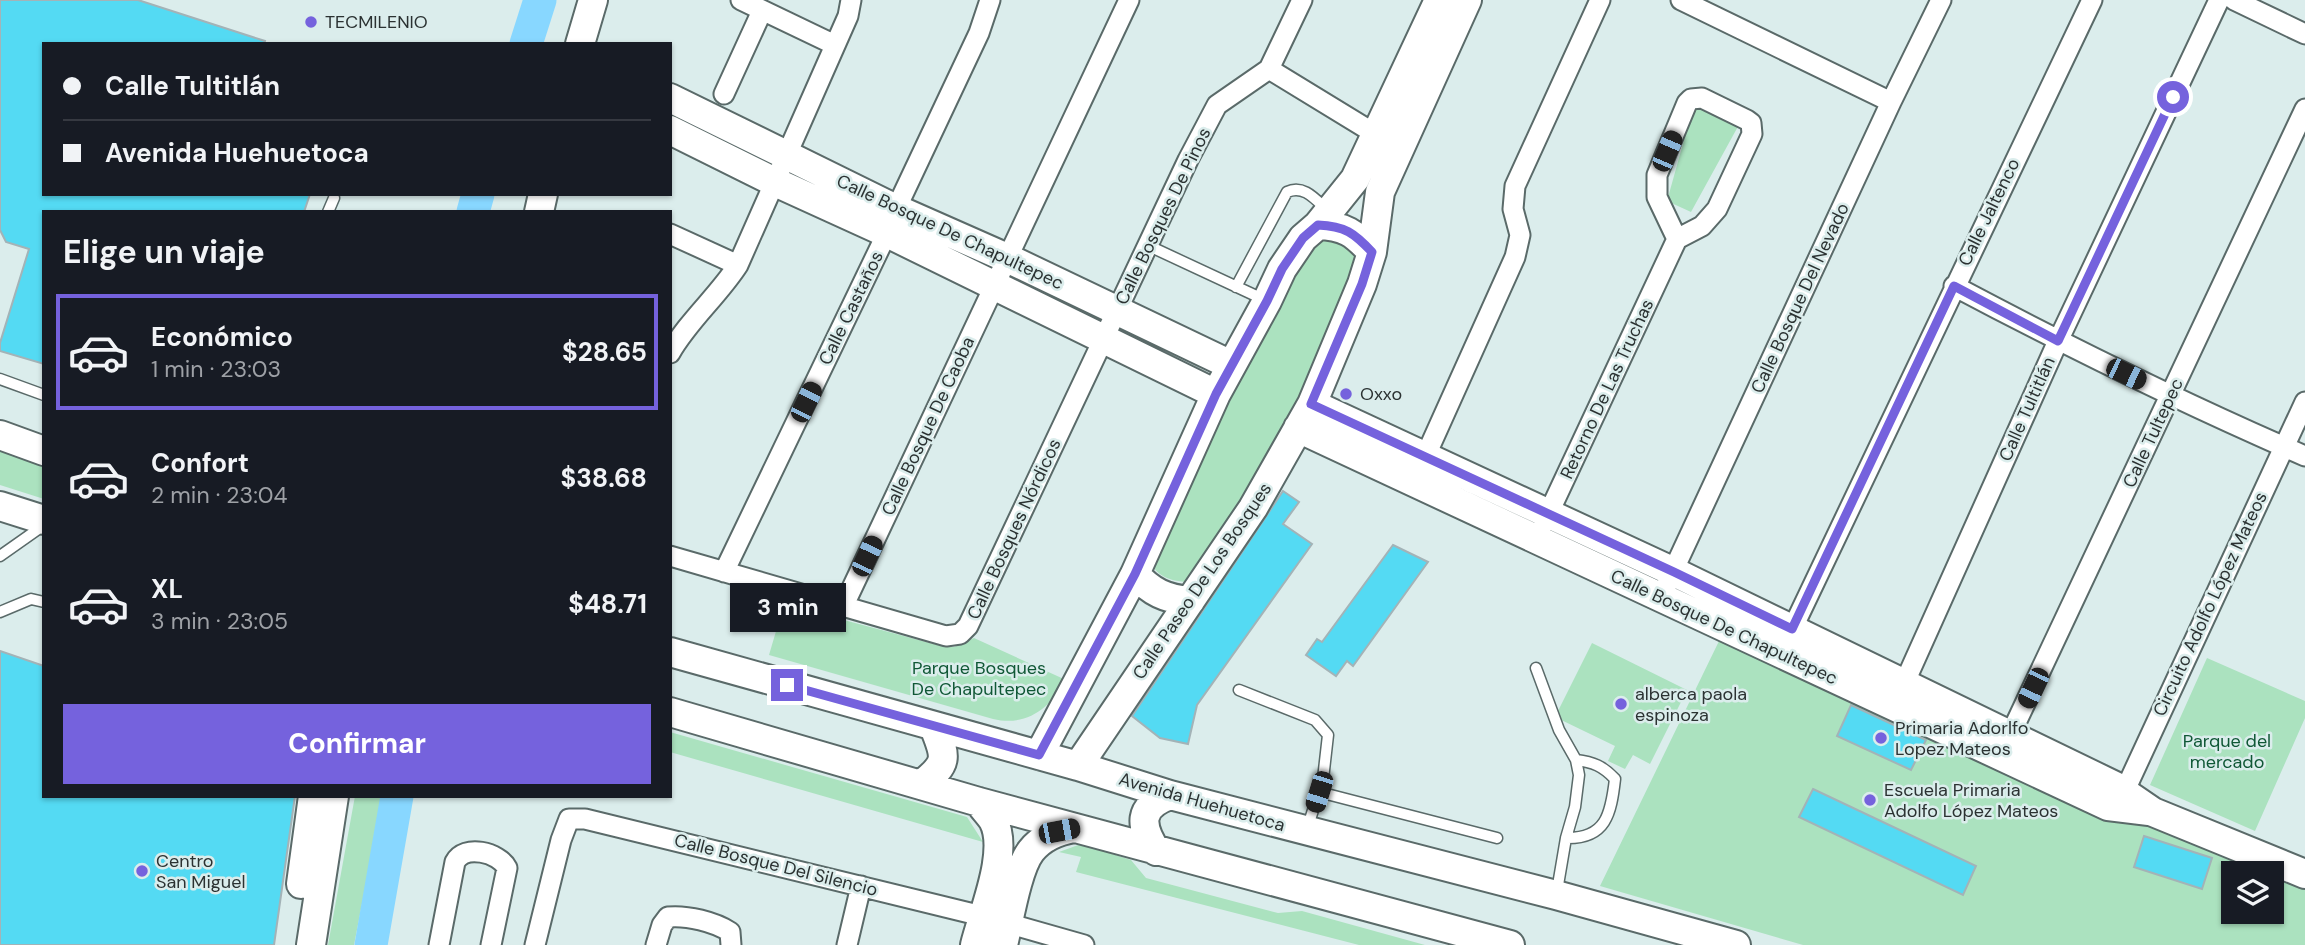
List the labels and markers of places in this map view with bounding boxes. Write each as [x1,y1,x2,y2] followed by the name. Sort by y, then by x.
[325,10,428,34] place label: TECMILENIO
[303,14,319,30] marker: TECMILENIO
[1360,382,1402,406] place label: Oxxo
[1338,386,1354,402] marker: Oxxo
[1635,682,1747,727] place label: alberca paola espinoza
[1613,696,1629,712] marker: alberca paola espinoza
[1895,716,2028,761] place label: Primaria Adorlfo Lopez Mateos
[1873,730,1889,746] marker: Primaria Adorlfo Lopez Mateos
[1884,778,2058,823] place label: Escuela Primaria Adolfo López Mateos
[1862,792,1878,808] marker: Escuela Primaria Adolfo López Mateos
[156,849,245,894] place label: Centro San Miguel
[134,863,150,879] marker: Centro San Miguel

